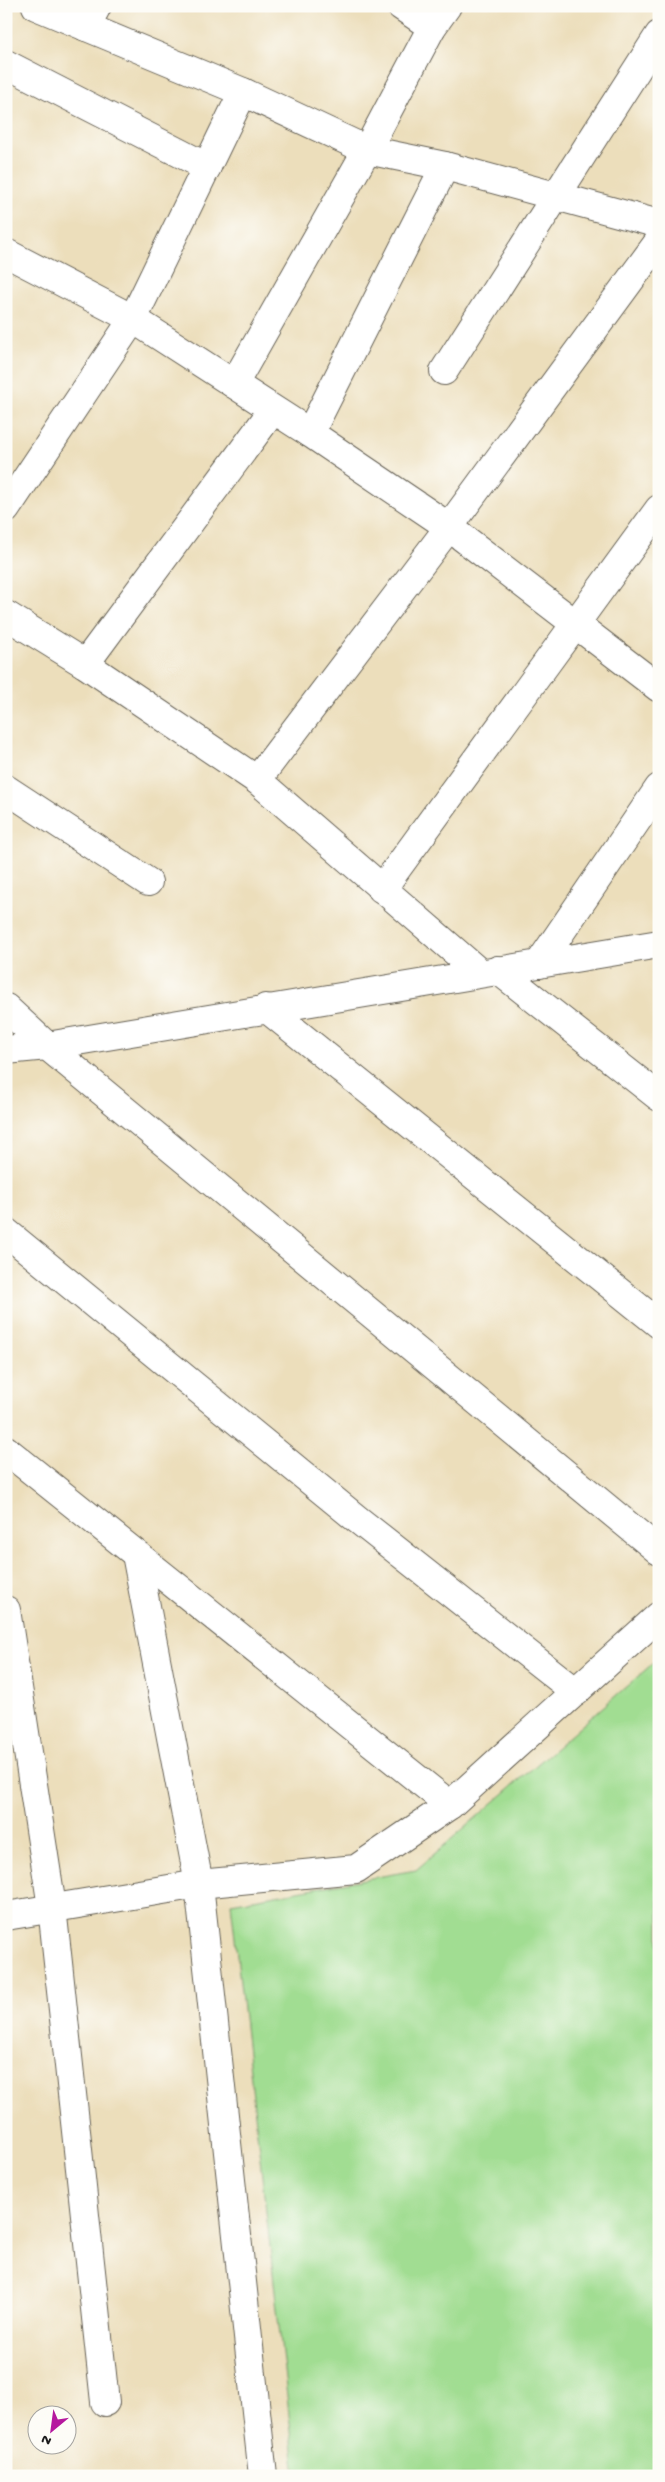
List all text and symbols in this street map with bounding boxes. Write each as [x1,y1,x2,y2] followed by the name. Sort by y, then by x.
[28,2404,78,2454] north arrow
[39,2430,55,2449] text: N

